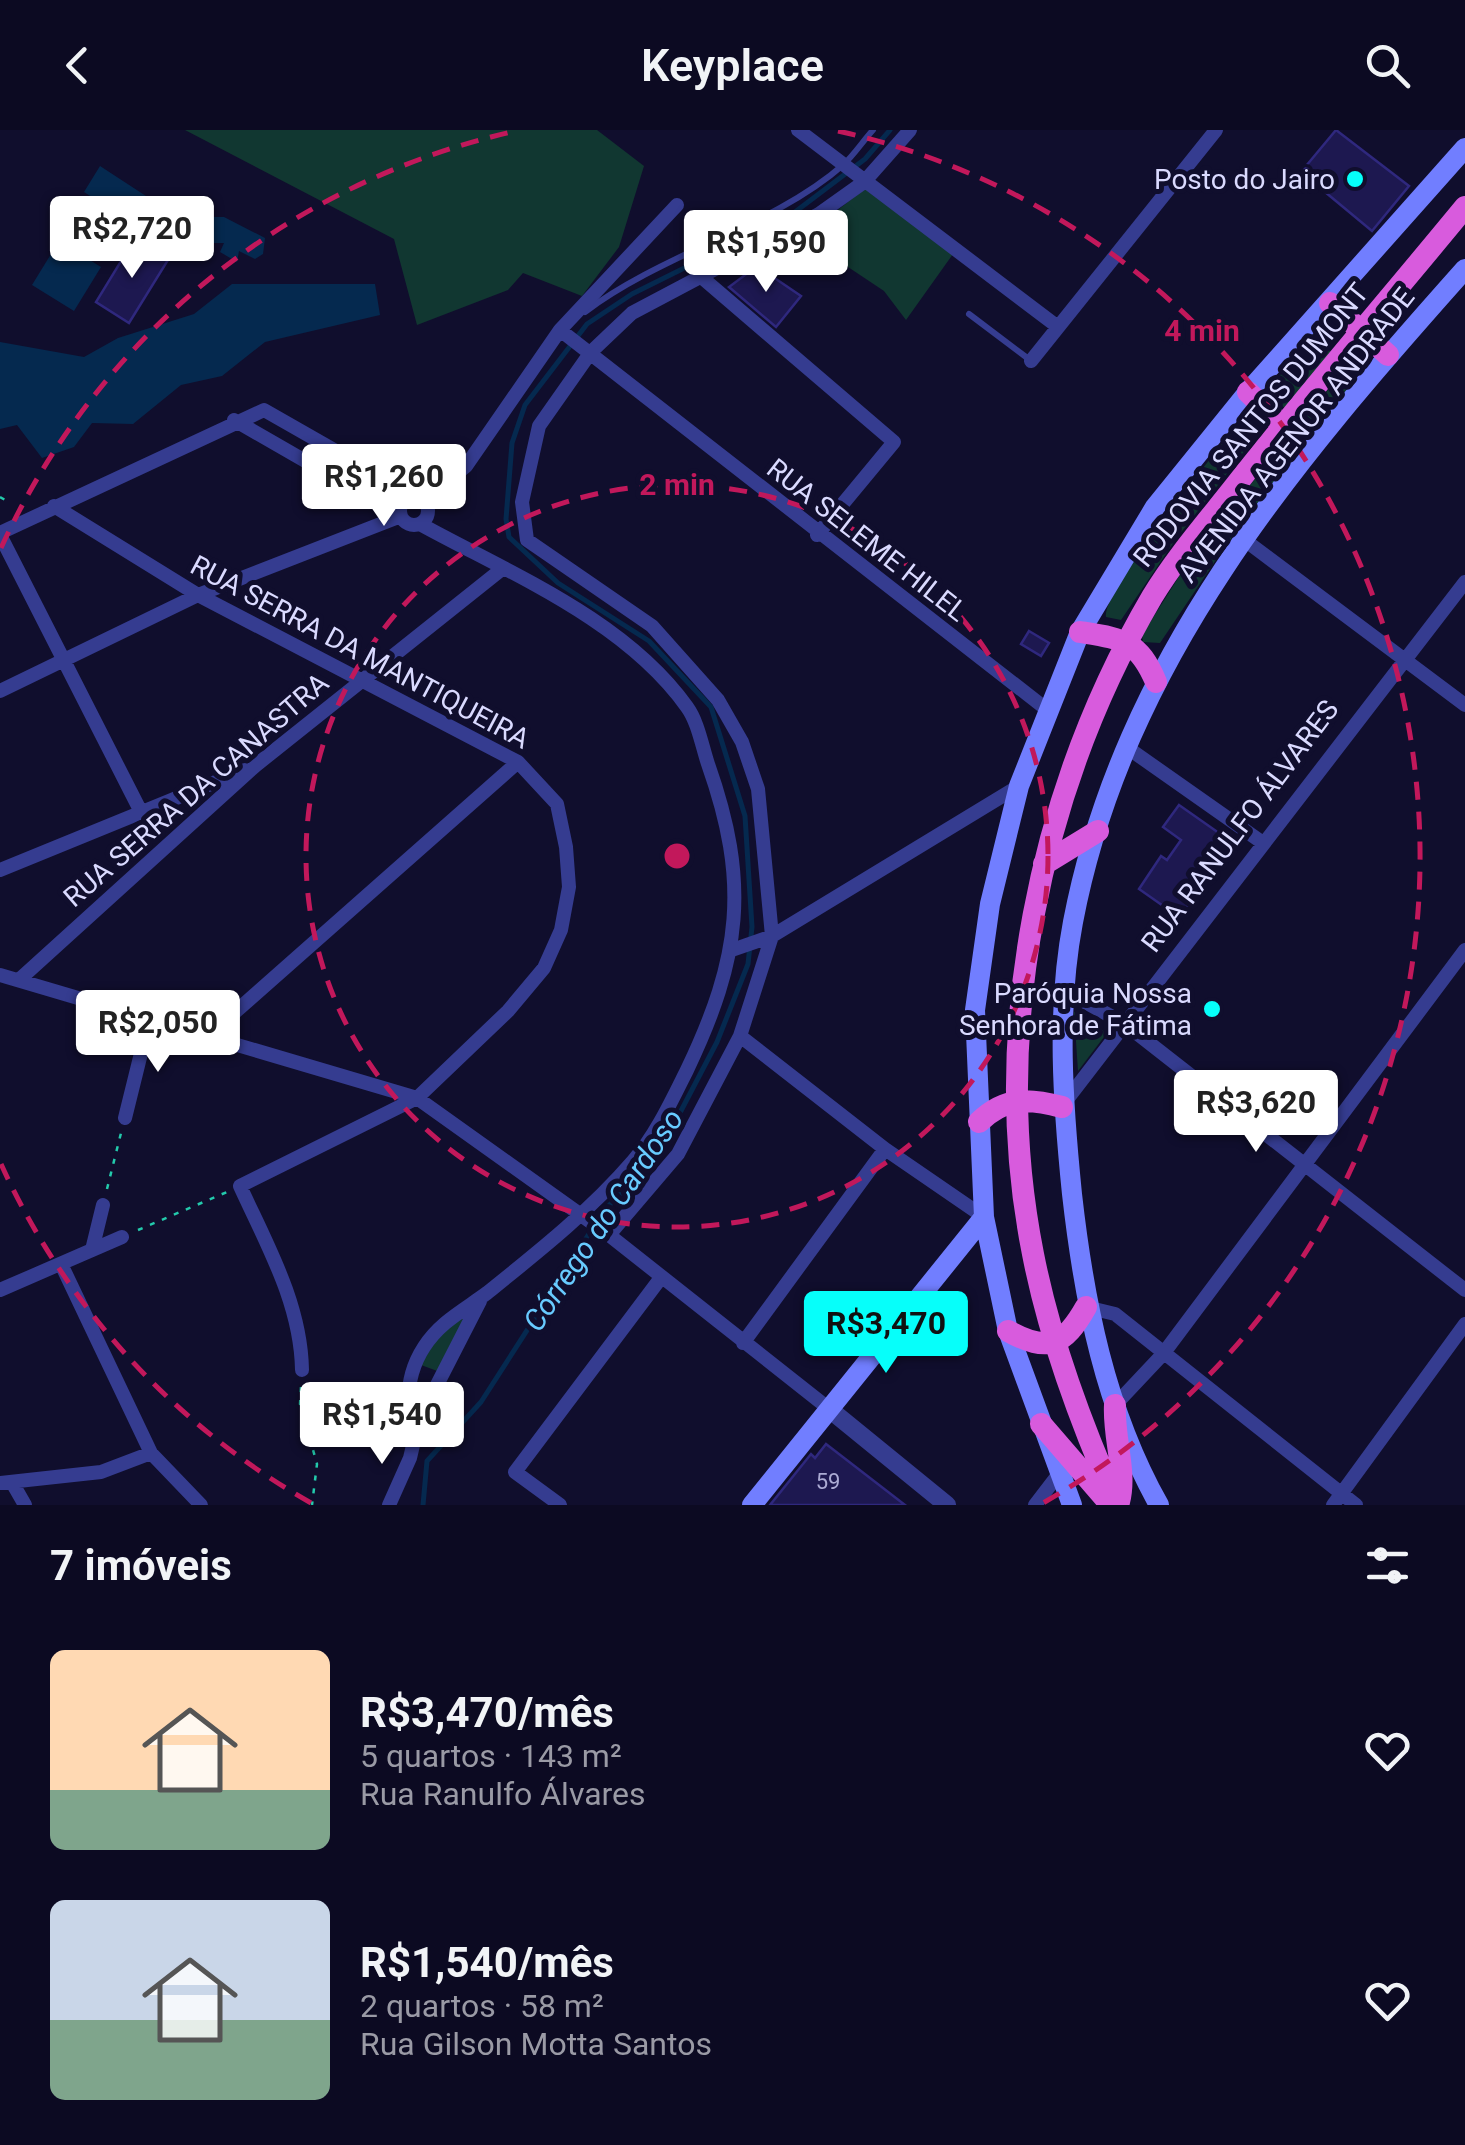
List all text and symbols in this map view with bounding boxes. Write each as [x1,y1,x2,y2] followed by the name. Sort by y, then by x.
[50,38,105,93] icon: back
[1360,38,1415,93] icon: search
[641,39,824,92] text: Keyplace
[1154,163,1335,196] place label: Posto do Jairo
[1344,168,1366,190] marker: Posto do Jairo
[40,196,224,281] pin: R$2,720
[72,209,192,247] text: R$2,720
[674,210,858,295] pin: R$1,590
[706,223,826,261] text: R$1,590
[1126,276,1376,573] street label: RODOVIA SANTOS DUMONT
[1171,281,1421,589] street label: AVENIDA AGENOR ANDRADE
[1164,313,1240,348] text: 4 min
[292,444,476,529] pin: R$1,260
[760,452,974,628] street label: RUA SELEME HILEL
[324,457,444,495] text: R$1,260
[639,467,715,502] text: 2 min
[185,548,535,756] street label: RUA SERRA DA MANTIQUEIRA
[57,666,335,914] street label: RUA SERRA DA CANASTRA
[1135,694,1345,958] street label: RUA RANULFO ÁLVARES
[659,838,695,874] centre of rings
[959,977,1192,1042] place label: Paróquia Nossa Senhora de Fátima
[66,990,250,1075] pin: R$2,050
[1201,998,1223,1020] marker: Paróquia Nossa Senhora de Fátima
[98,1003,218,1041] text: R$2,050
[1164,1070,1348,1155] pin: R$3,620
[1196,1083,1316,1121] text: R$3,620
[516,1102,690,1338] water label: Córrego do Cardoso
[794,1291,978,1376] pin: R$3,470
[826,1304,946,1342] text: R$3,470
[290,1382,474,1467] pin: R$1,540
[322,1395,442,1433] text: R$1,540
[816,1469,840,1494] house number: 59
[1360,1538,1415,1593] icon: filters
[50,1541,232,1590] text: 7 imóveis
[360,1688,614,1737] text: R$3,470/mês
[130,1690,250,1810] icon: home
[1360,1723,1415,1778] icon: heart
[360,1737,622,1775] text: 5 quartos · 143 m²
[360,1775,646,1813] text: Rua Ranulfo Álvares
[360,1938,614,1987] text: R$1,540/mês
[130,1940,250,2060] icon: home
[1360,1973,1415,2028] icon: heart
[360,1987,604,2025] text: 2 quartos · 58 m²
[360,2025,712,2063] text: Rua Gilson Motta Santos

